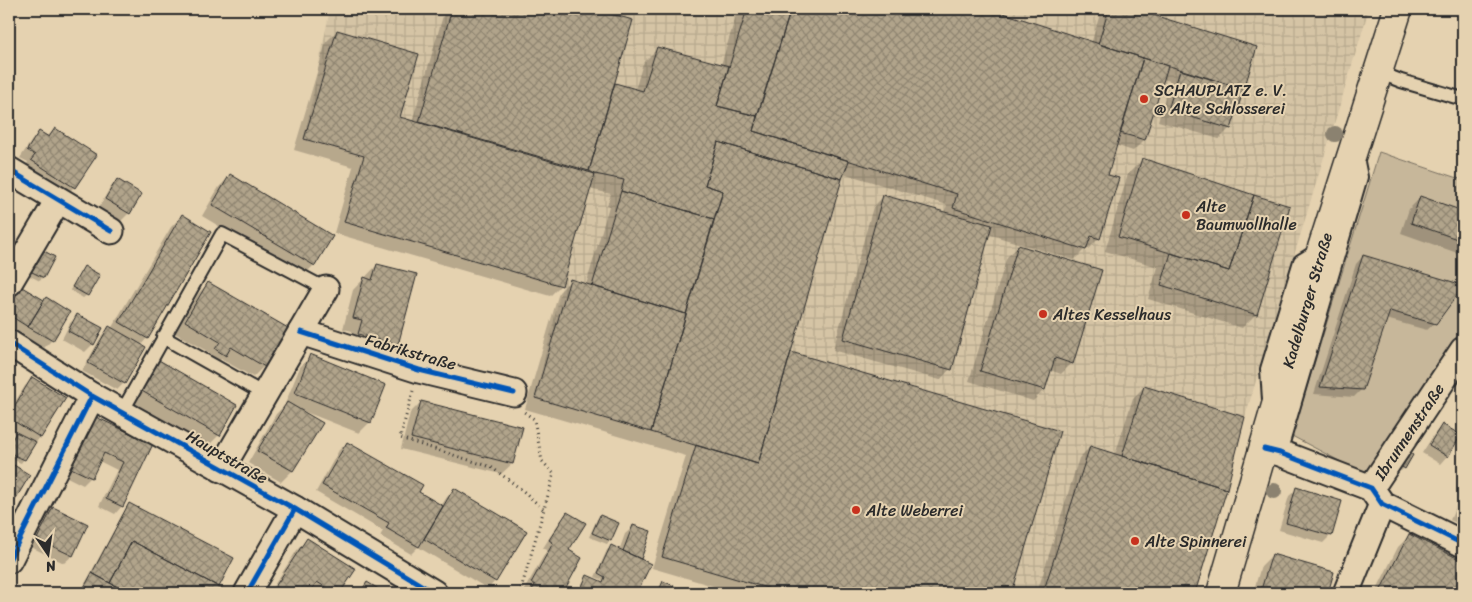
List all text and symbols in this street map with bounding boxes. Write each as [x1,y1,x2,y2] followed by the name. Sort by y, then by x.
[1154,76,1287,123] place label: SCHAUPLATZ e. V. @ Alte Schlosserei
[1138,93,1150,105] marker: SCHAUPLATZ e. V. @ Alte Schlosserei
[1195,192,1297,239] place label: Alte Baumwollhalle
[1180,209,1192,221] marker: Alte Baumwollhalle
[1273,228,1341,372] street label: Kadelburger Straße
[1052,300,1172,329] place label: Altes Kesselhaus
[1037,308,1049,320] marker: Altes Kesselhaus
[362,325,460,379] street label: Fabrikstraße
[1365,377,1452,487] street label: Ibrunnenstraße
[180,422,274,492] street label: Hauptstraße
[865,496,964,525] place label: Alte Weberrei
[850,504,862,516] marker: Alte Weberrei
[1144,527,1247,556] place label: Alte Spinnerei
[22,530,72,580] north arrow
[1129,535,1141,547] marker: Alte Spinnerei
[43,553,59,580] text: N

